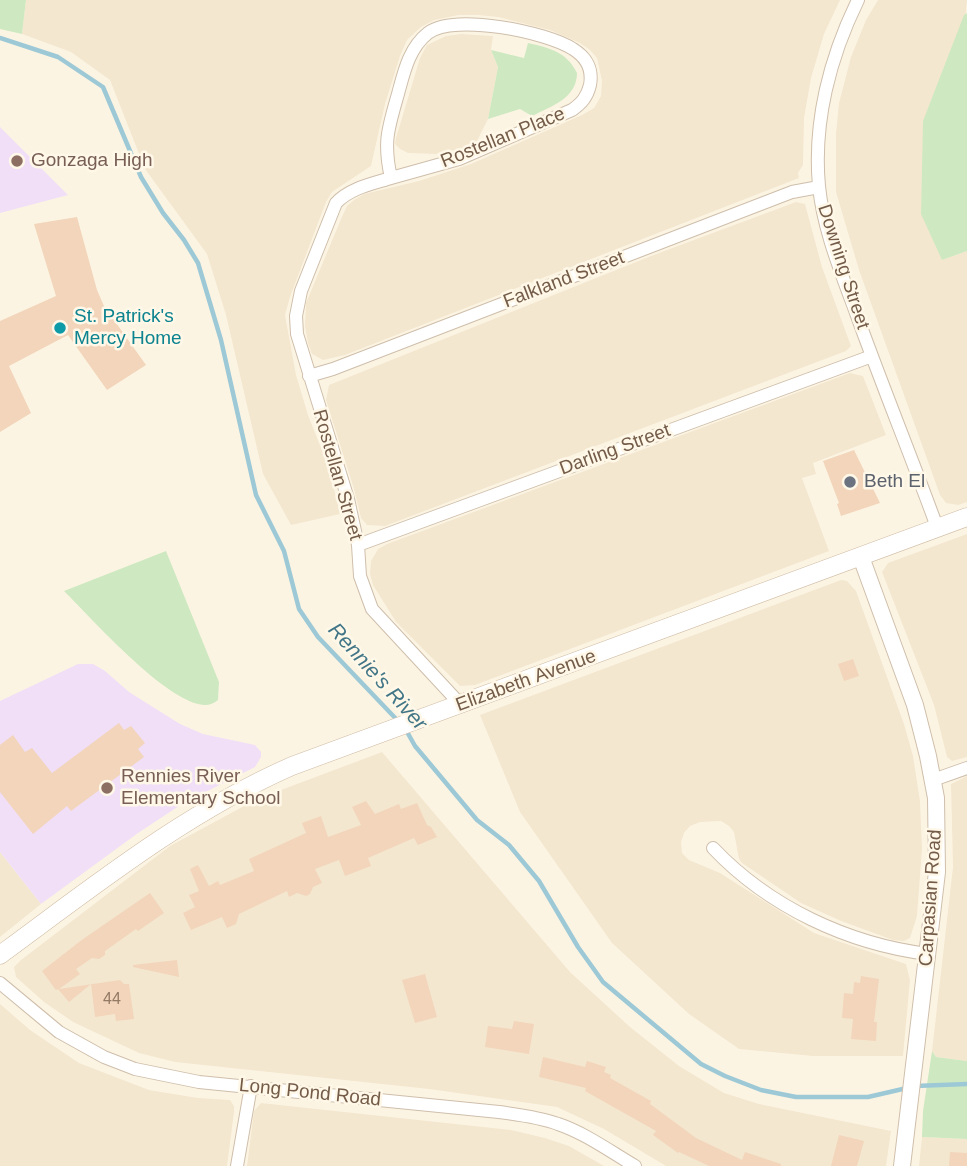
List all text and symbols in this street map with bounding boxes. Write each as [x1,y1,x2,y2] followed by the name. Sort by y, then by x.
[438,103,568,173] street label: Rostellan Place
[31,150,152,172] place label: Gonzaga High
[9,153,25,169] marker: Gonzaga High
[812,202,874,332] street label: Downing Street
[500,246,628,314] street label: Falkland Street
[74,306,182,350] place label: St. Patrick's Mercy Home
[52,320,68,336] marker: St. Patrick's Mercy Home
[307,407,367,543] street label: Rostellan Street
[557,419,673,481] street label: Darling Street
[864,471,925,493] place label: Beth El
[842,474,858,490] marker: Beth El
[322,618,432,736] water label: Rennie's River
[453,645,599,717] street label: Elizabeth Avenue
[121,766,280,810] place label: Rennies River Elementary School
[99,780,115,796] marker: Rennies River Elementary School
[915,829,947,967] street label: Carpasian Road
[103,990,121,1010] house number: 44
[238,1074,382,1112] street label: Long Pond Road

